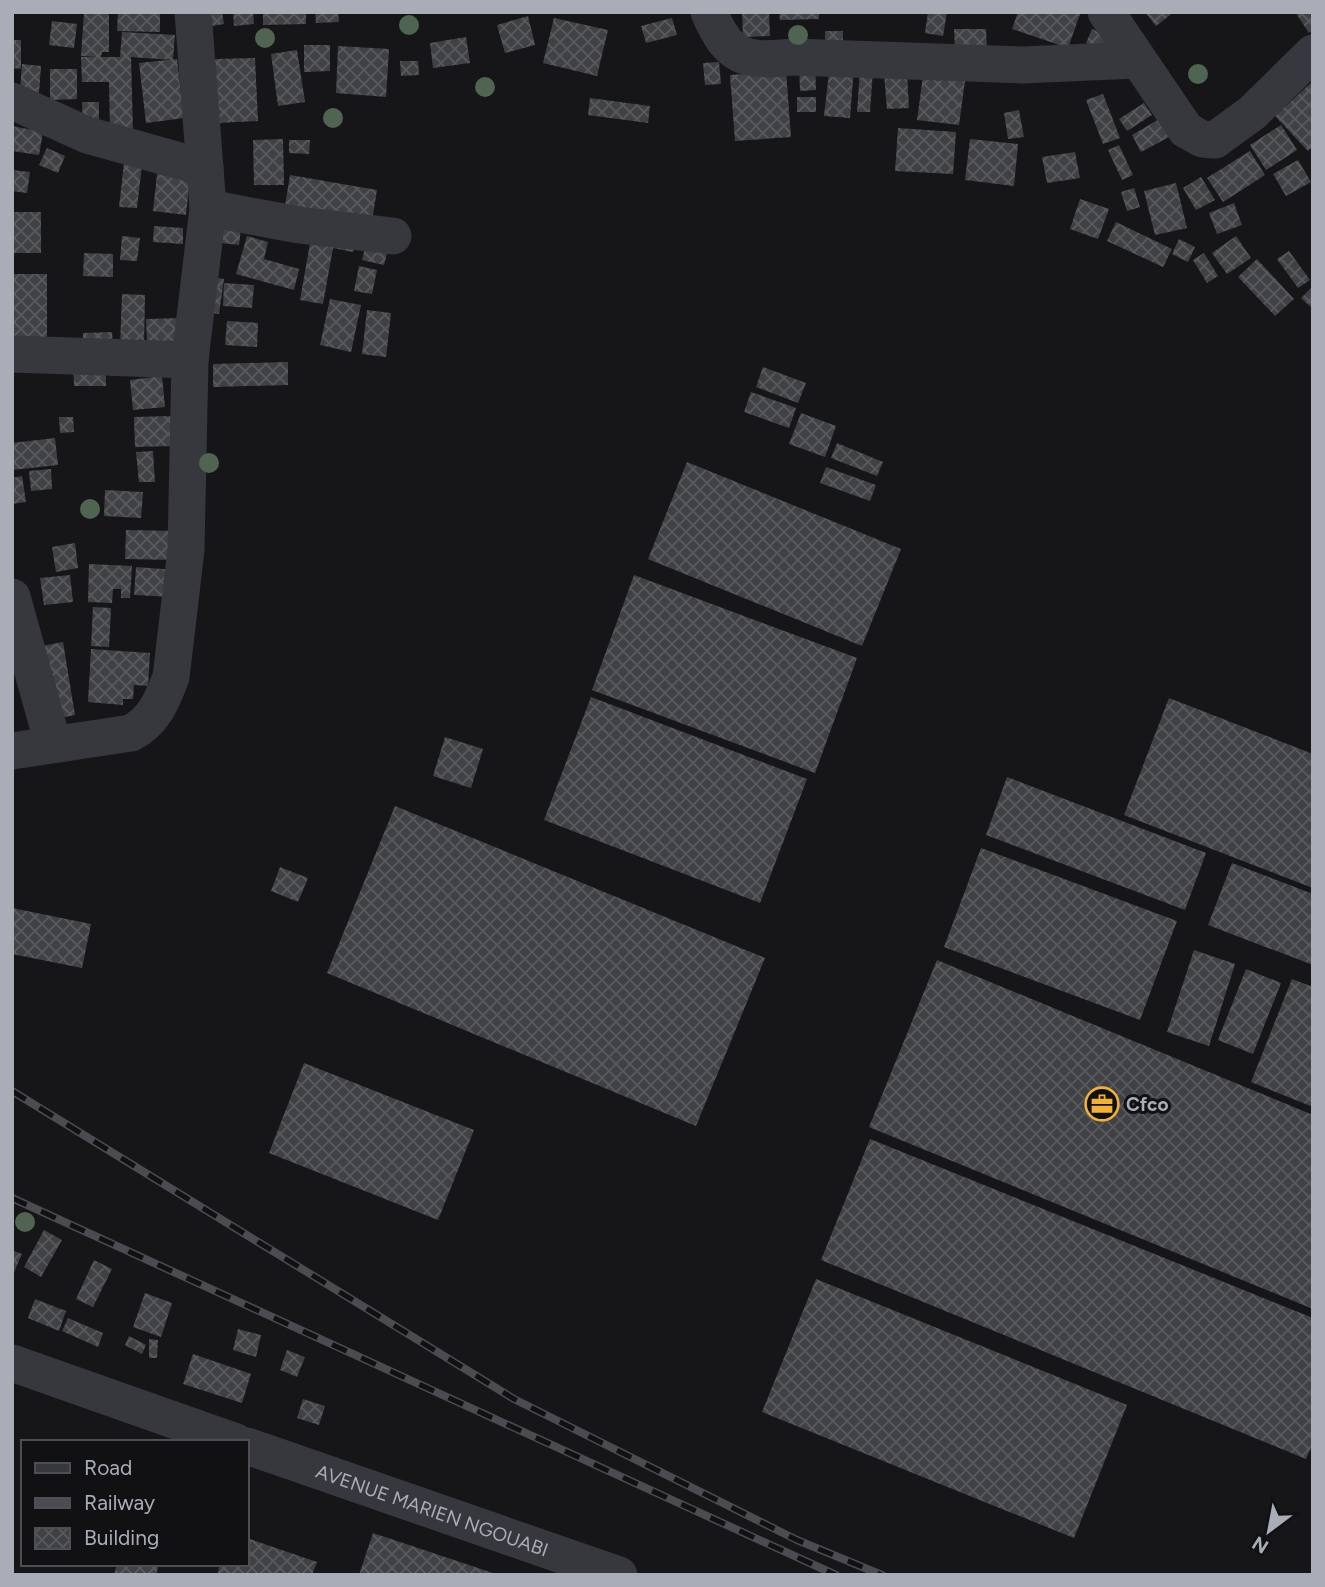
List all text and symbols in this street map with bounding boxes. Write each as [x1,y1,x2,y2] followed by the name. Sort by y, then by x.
[1083,1085,1121,1123] office icon: Cfco
[1126,1093,1168,1116] place label: Cfco
[21,1440,248,1566] legend
[84,1455,132,1480] text: Road
[313,1460,551,1562] street label: AVENUE MARIEN NGOUABI
[84,1490,155,1515] text: Railway
[1234,1496,1304,1566] north arrow
[84,1525,159,1550] text: Building
[1248,1531,1273,1559] text: N

